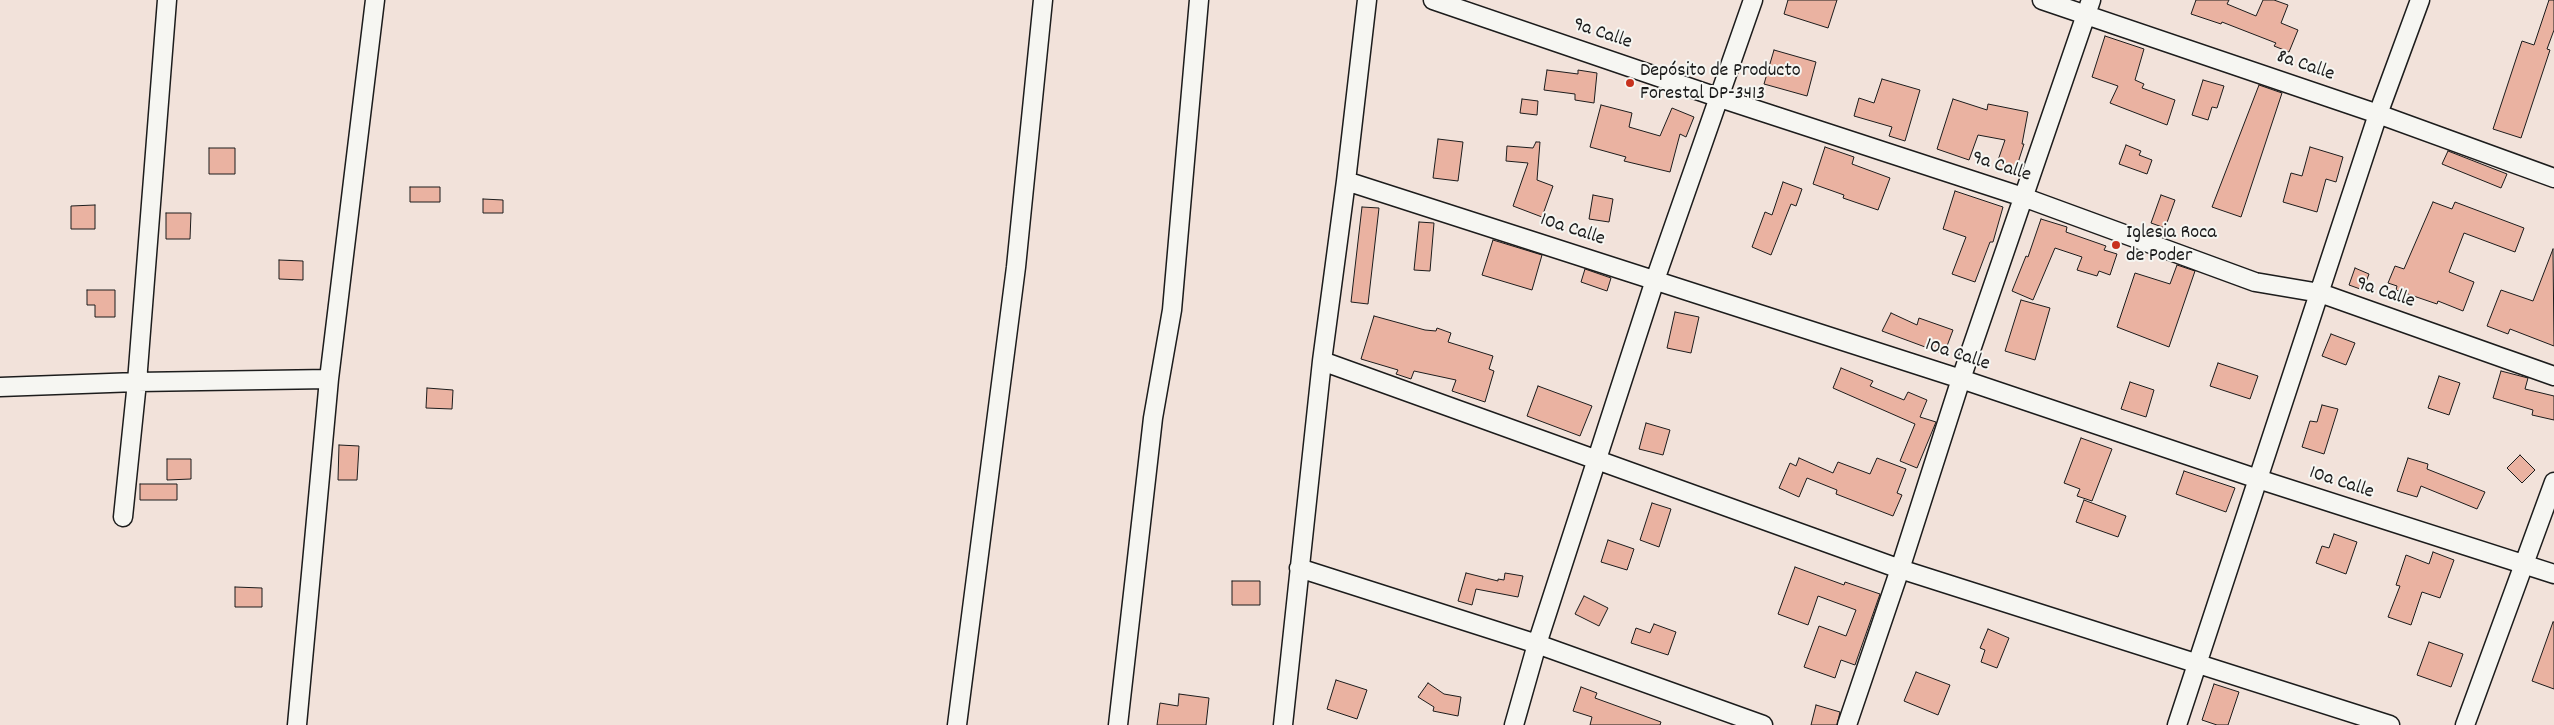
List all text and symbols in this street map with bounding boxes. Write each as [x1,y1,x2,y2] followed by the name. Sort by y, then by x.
[1569,14,1635,56] street label: 9a Calle
[2273,46,2337,88] street label: 8a Calle
[1640,60,1801,107] place label: Depósito de Producto Forestal DP-3413
[1624,77,1636,89] marker: Depósito de Producto Forestal DP-3413
[1968,147,2034,189] street label: 9a Calle
[1537,209,1607,253] street label: 10a Calle
[2126,222,2217,269] place label: Iglesia Roca de Poder
[2110,239,2122,251] marker: Iglesia Roca de Poder
[2352,273,2418,315] street label: 9a Calle
[1922,334,1992,378] street label: 10a Calle
[2306,462,2376,506] street label: 10a Calle

